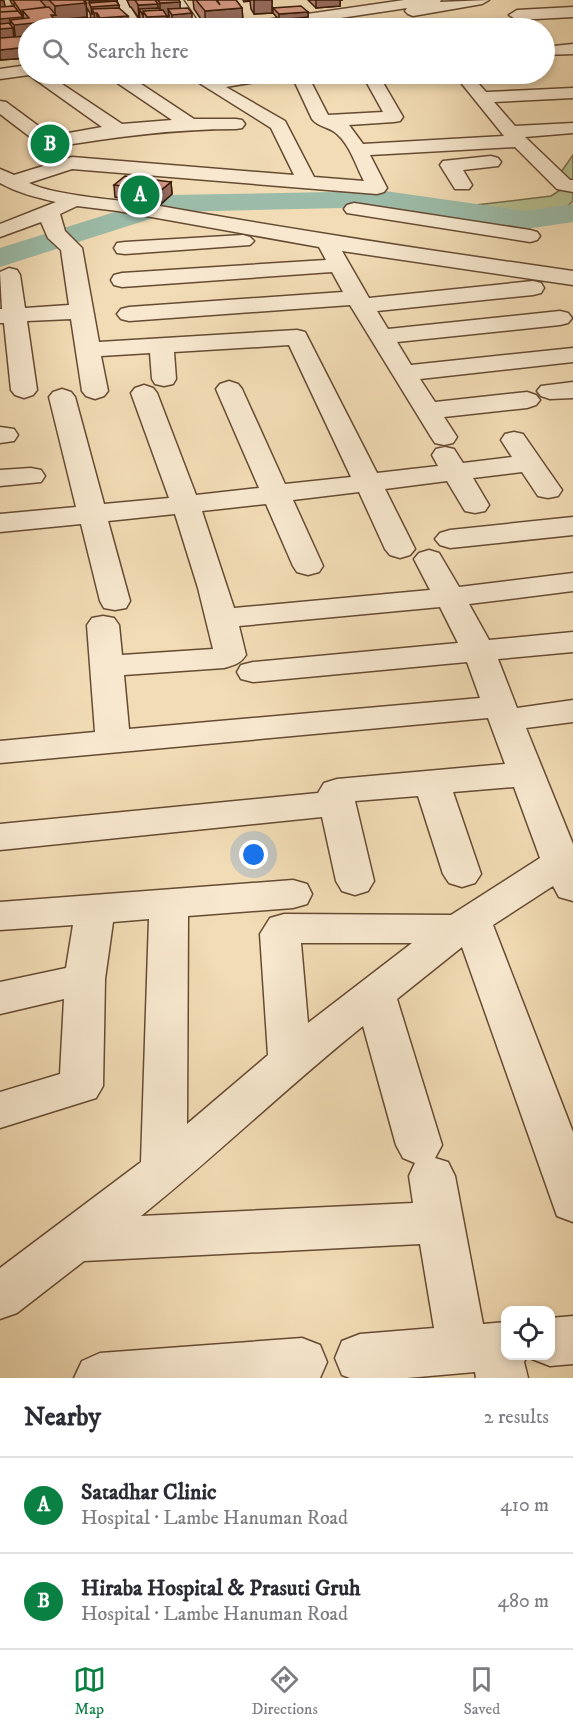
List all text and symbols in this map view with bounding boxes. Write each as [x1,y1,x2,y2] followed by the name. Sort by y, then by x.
[18,18,555,84] search box
[39,35,72,68] icon: search
[87,38,189,65] text: Search here
[31,122,70,166] pin: B
[120,172,160,218] pin: A
[239,840,268,869] your location
[501,1306,555,1360] map controls
[501,1306,555,1360] button: locate
[24,1401,101,1434] text: Nearby
[484,1405,549,1430] text: 2 results
[81,1479,217,1506] text: Satadhar Clinic
[37,1493,50,1518] text: A
[500,1493,549,1518] text: 410 m
[81,1506,348,1531] text: Hospital · Lambe Hanuman Road
[81,1575,361,1602] text: Hiraba Hospital & Prasuti Gruh
[37,1589,50,1614] text: B
[497,1589,549,1614] text: 480 m
[81,1602,348,1627] text: Hospital · Lambe Hanuman Road
[73,1663,106,1719] tab: Map
[251,1663,318,1719] tab: Directions
[463,1663,500,1719] tab: Saved

